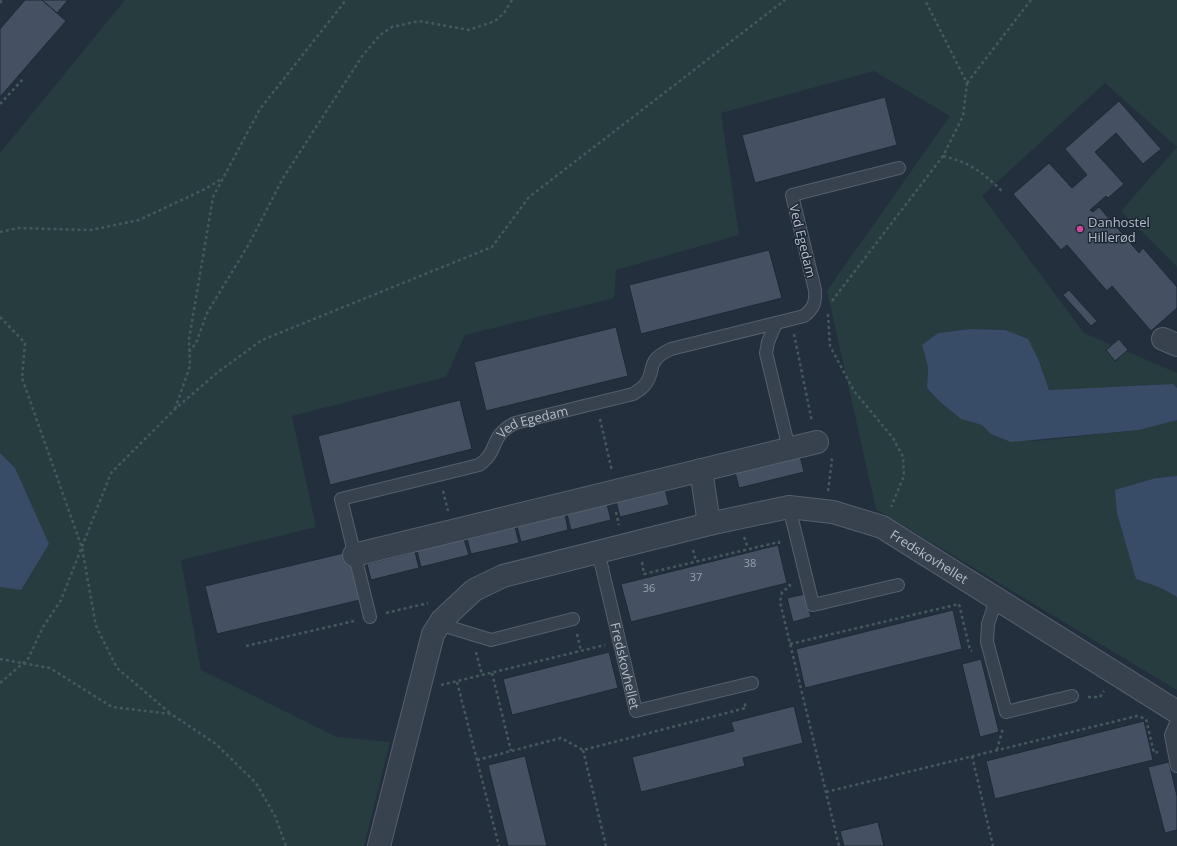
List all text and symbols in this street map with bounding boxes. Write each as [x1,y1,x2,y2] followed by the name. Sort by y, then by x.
[785,202,821,280] street label: Ved Egedam
[1088,213,1150,246] place label: Danhostel Hillerød
[1075,224,1085,234] marker: Danhostel Hillerød
[492,401,570,442] street label: Ved Egedam
[887,525,972,588] street label: Fredskovhellet
[744,555,756,570] house number: 38
[690,569,702,584] house number: 37
[643,580,655,595] house number: 36
[606,621,644,711] street label: Fredskovhellet

